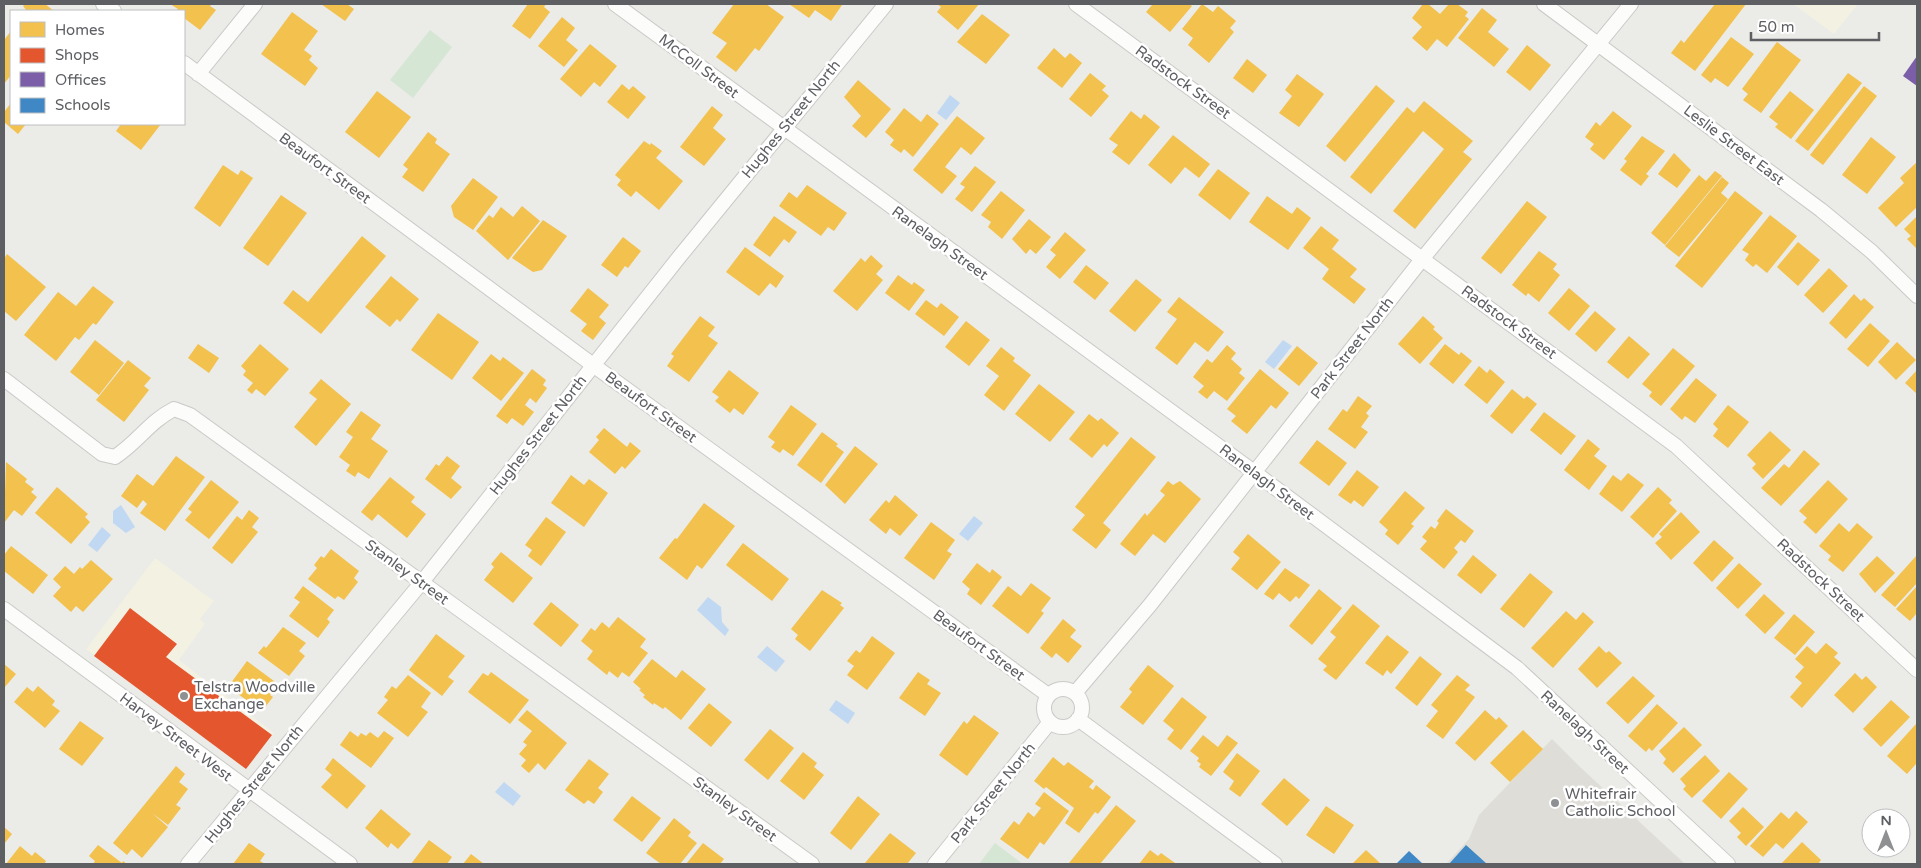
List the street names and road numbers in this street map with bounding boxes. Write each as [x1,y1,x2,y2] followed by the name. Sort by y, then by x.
[655,30,743,102] street label: McColl Street
[1132,41,1234,123] street label: Radstock Street
[738,56,844,182] street label: Hughes Street North
[1680,101,1788,189] street label: Leslie Street East
[276,129,375,207] street label: Beaufort Street
[888,202,992,284] street label: Ranelagh Street
[1458,281,1560,363] street label: Radstock Street
[1307,293,1397,403] street label: Park Street North
[602,368,701,446] street label: Beaufort Street
[486,372,590,498] street label: Hughes Street North
[1216,440,1318,524] street label: Ranelagh Street
[1773,535,1869,625] street label: Radstock Street
[362,536,453,609] street label: Stanley Street
[930,606,1029,684] street label: Beaufort Street
[1537,686,1633,778] street label: Ranelagh Street
[116,689,236,785] street label: Harvey Street West
[201,721,307,847] street label: Hughes Street North
[947,739,1039,847] street label: Park Street North
[690,773,781,846] street label: Stanley Street

